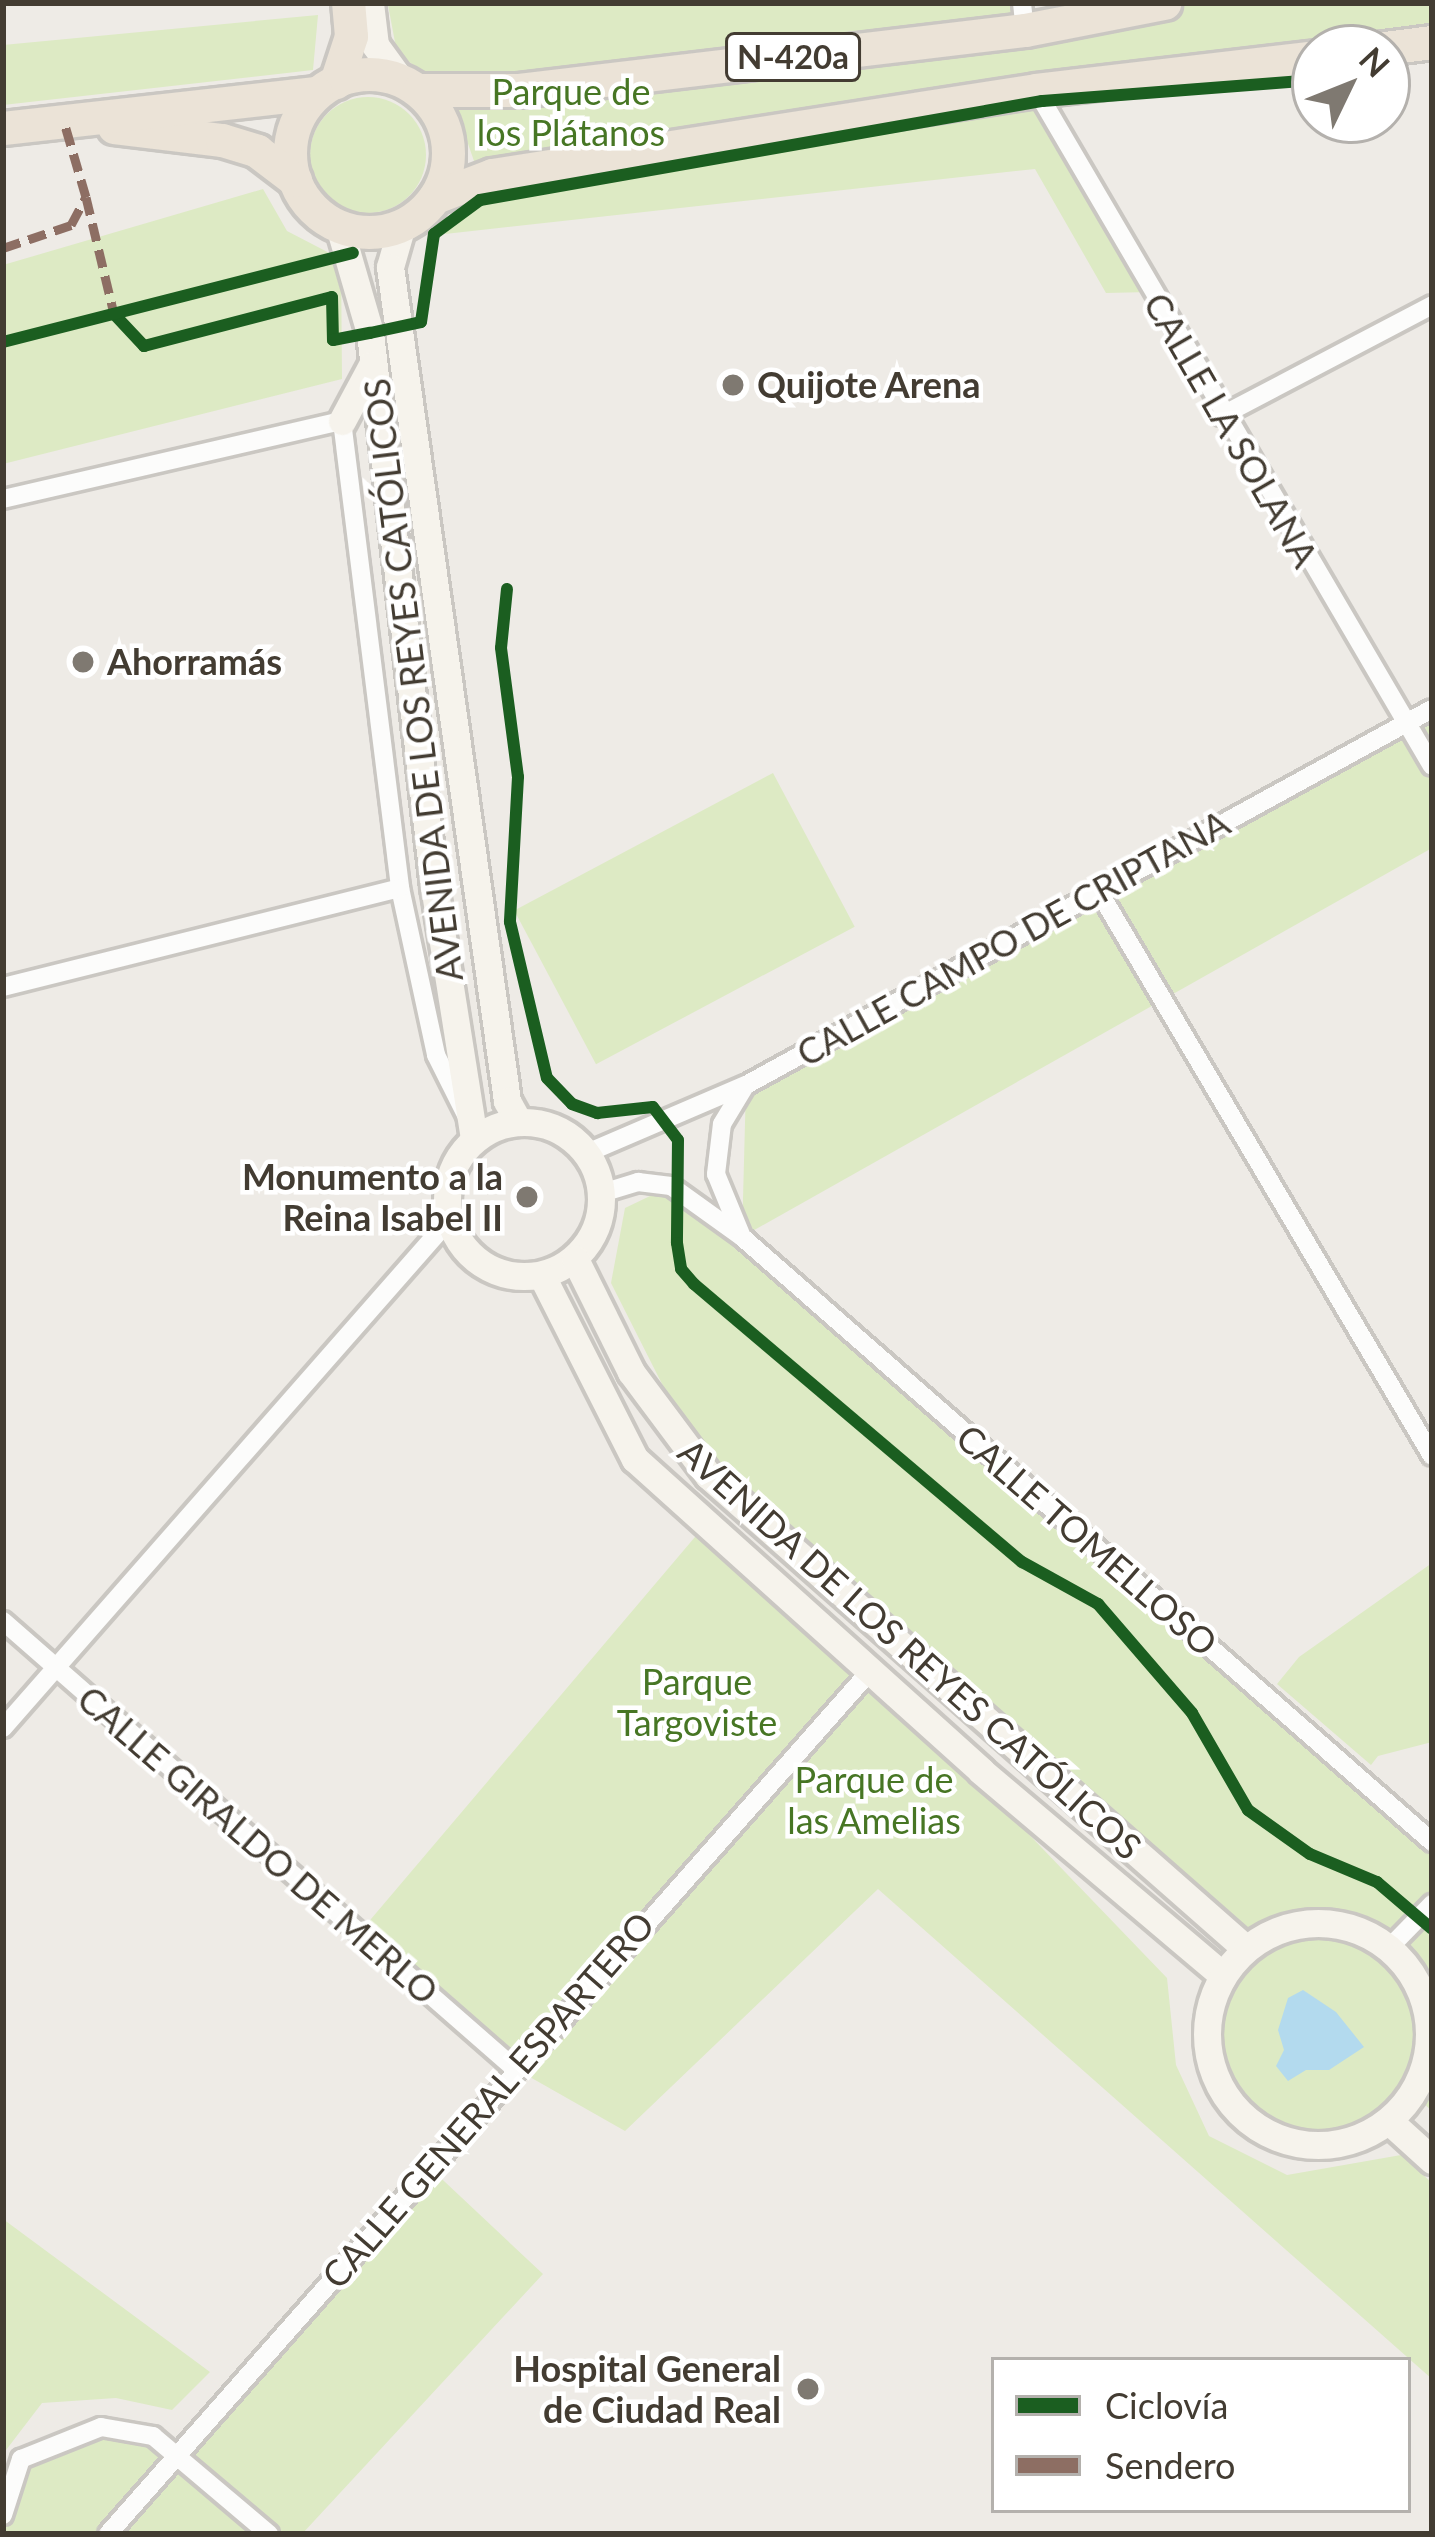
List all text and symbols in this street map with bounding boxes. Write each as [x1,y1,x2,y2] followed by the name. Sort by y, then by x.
[1291,24,1411,144] north arrow
[724,30,862,84] road number: N-420a
[1352,39,1398,84] text: N
[477,69,665,154] park label: Parque de los Plátanos
[1135,285,1327,575] street label: CALLE LA SOLANA
[757,363,982,407] place label: Quijote Arena
[720,372,746,398] marker: Quijote Arena
[354,376,472,984] street label: AVENIDA DE LOS REYES CATÓLICOS
[107,640,282,684] place label: Ahorramás
[70,649,96,675] marker: Ahorramás
[789,801,1237,1075] street label: CALLE CAMPO DE CRIPTANA
[242,1154,503,1239] place label: Monumento a la Reina Isabel II
[514,1184,540,1210] marker: Monumento a la Reina Isabel II
[948,1415,1226,1665] street label: CALLE TOMELLOSO
[670,1429,1150,1869] street label: AVENIDA DE LOS REYES CATÓLICOS
[617,1659,777,1744] park label: Parque Targoviste
[69,1677,447,2013] street label: CALLE GIRALDO DE MERLO
[787,1757,961,1842] park label: Parque de las Amelias
[313,1903,663,2297] street label: CALLE GENERAL ESPARTERO
[513,2346,781,2431] place label: Hospital General de Ciudad Real
[991,2357,1411,2513] legend
[792,2373,824,2405] marker: Hospital General de Ciudad Real
[1105,2383,1228,2427] text: Ciclovía
[1105,2443,1235,2487] text: Sendero

